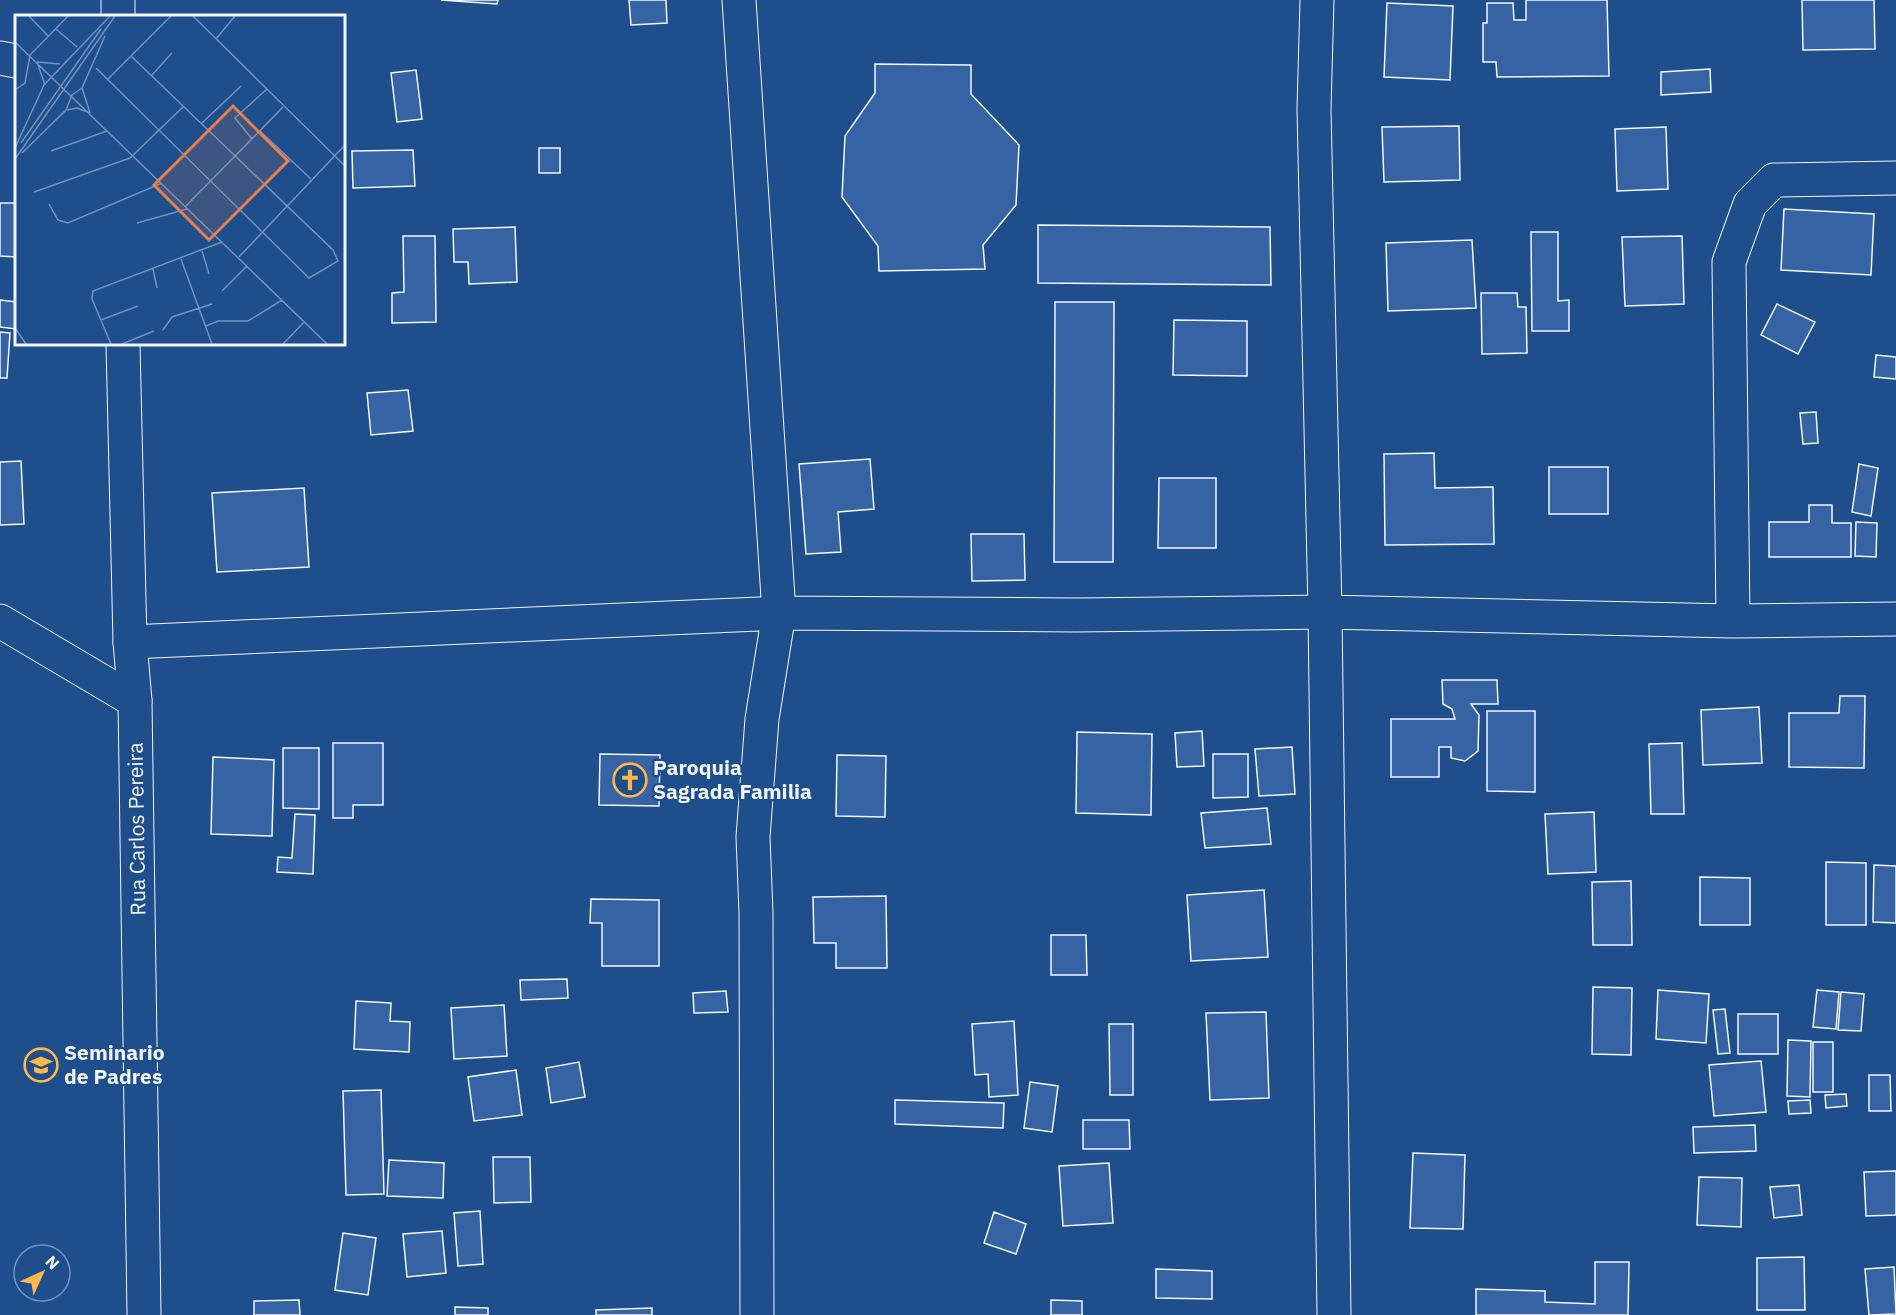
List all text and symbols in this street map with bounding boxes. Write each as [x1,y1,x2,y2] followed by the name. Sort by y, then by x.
[15,15,345,345] inset map
[120,742,152,916] street label: Rua Carlos Pereira
[653,753,812,805] place label: Paroquia Sagrada Familia
[612,762,648,798] church icon: Paroquia Sagrada Familia
[64,1038,165,1090] place label: Seminario de Padres
[23,1047,59,1083] school or university icon: Seminario de Padres
[12,1243,72,1303] north arrow
[41,1251,64,1274] text: N

